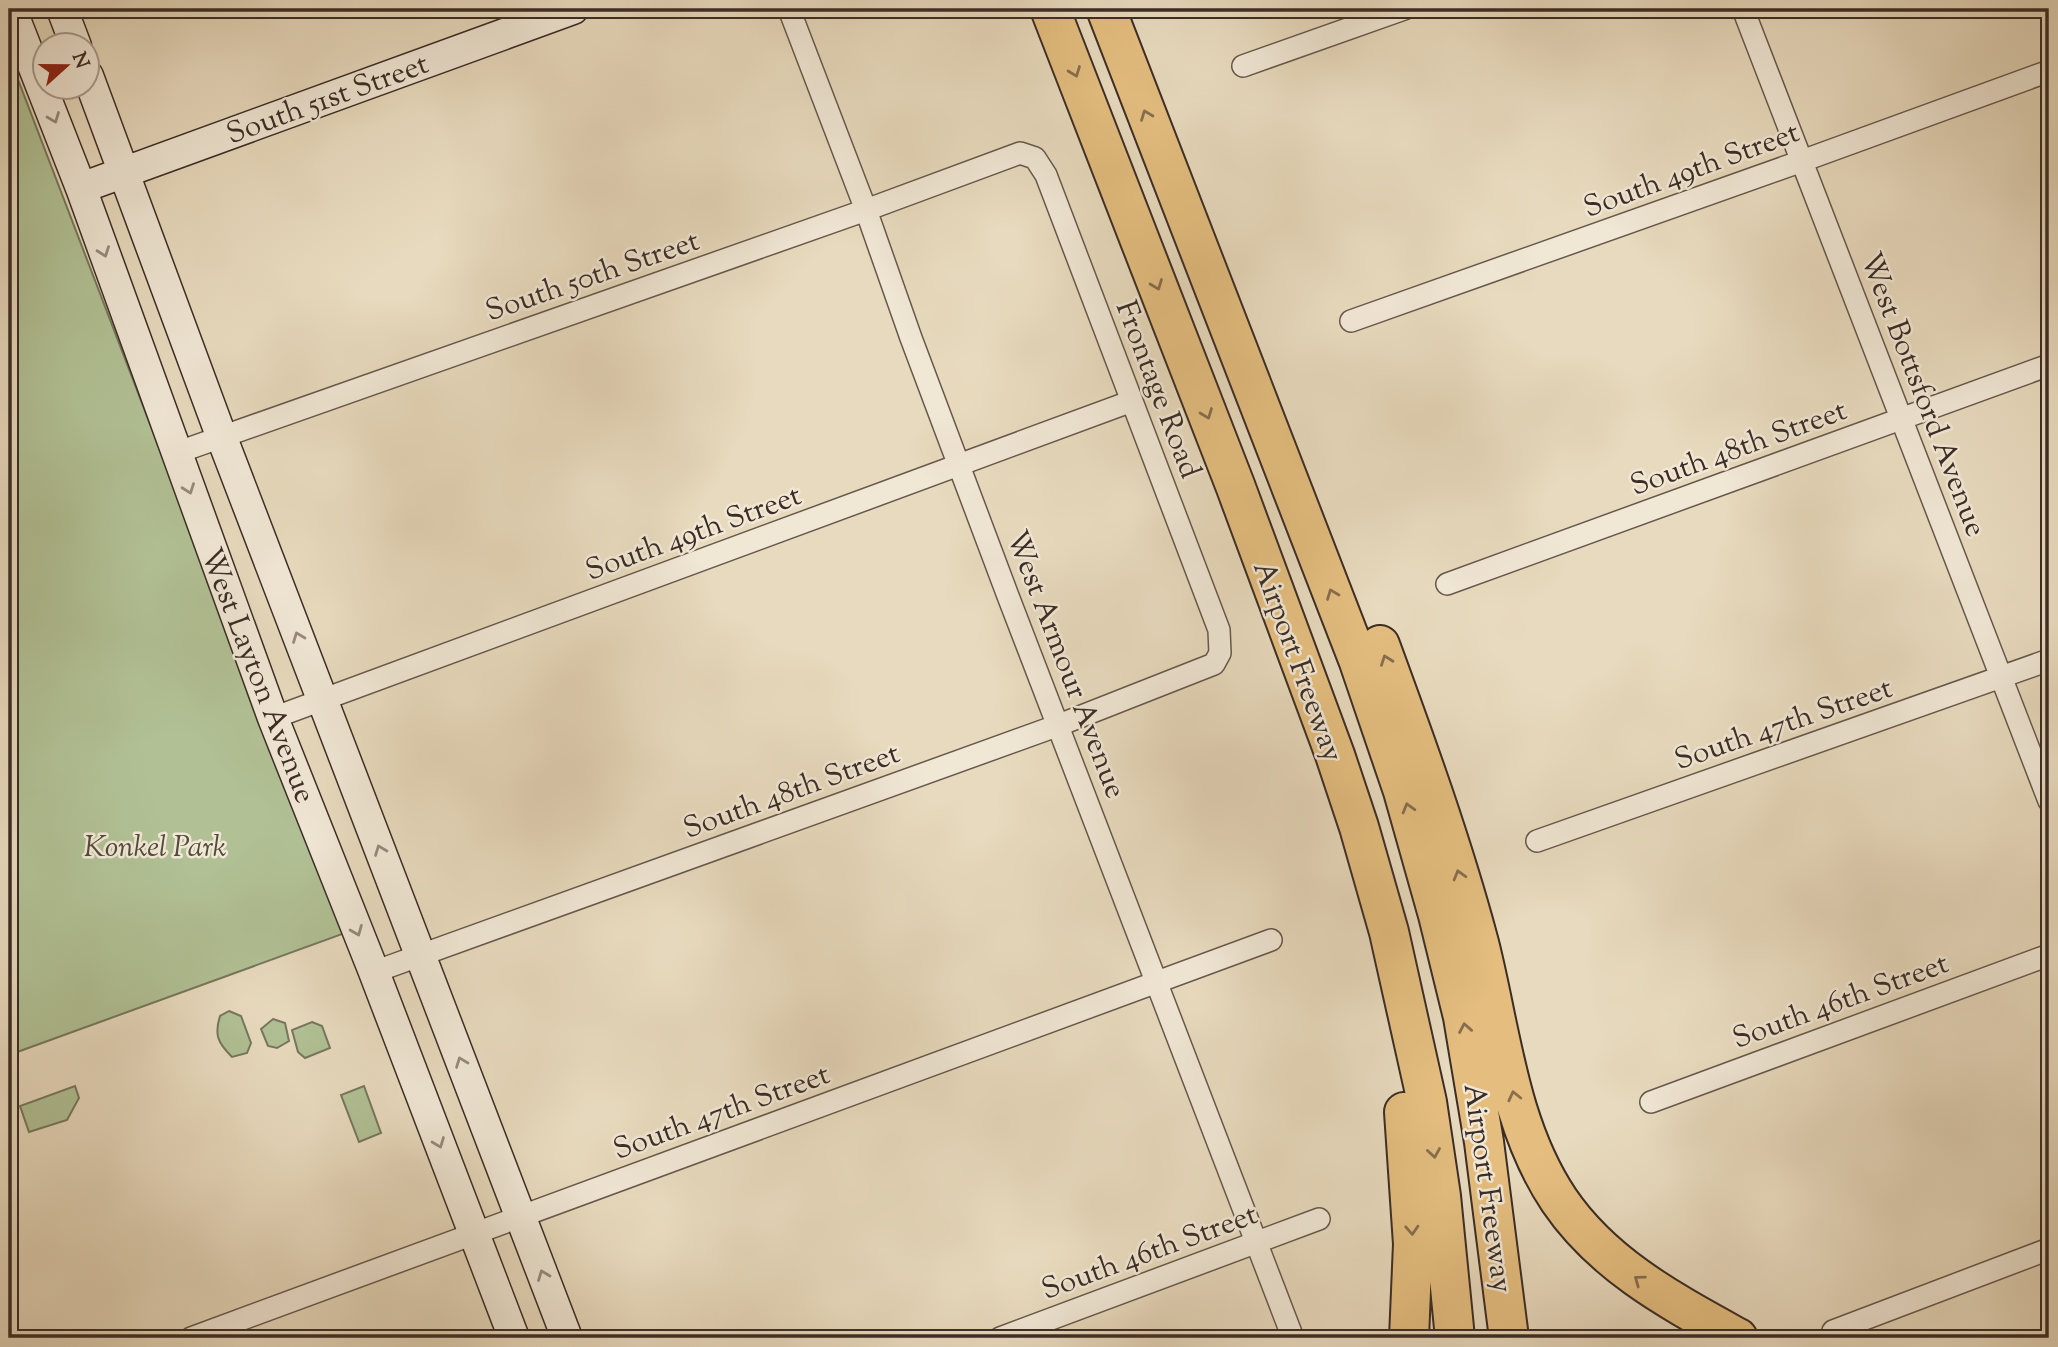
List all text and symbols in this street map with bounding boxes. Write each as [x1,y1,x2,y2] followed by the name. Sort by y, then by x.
[32,32,102,102] north arrow
[221,44,435,157] street label: South 51st Street
[64,49,95,73] text: N
[1066,66,1080,78] one-way arrow
[1141,109,1155,121] one-way arrow
[46,111,60,124] one-way arrow
[1578,112,1806,230] street label: South 49th Street
[480,221,705,334] street label: South 50th Street
[96,245,110,257] one-way arrow
[1848,247,1996,543] street label: West Bottsford Avenue
[1148,278,1162,290] one-way arrow
[1103,295,1210,485] street label: Frontage Road
[1625,390,1853,508] street label: South 48th Street
[1198,407,1212,419] one-way arrow
[580,475,808,593] street label: South 49th Street
[181,483,195,495] one-way arrow
[994,525,1136,805] street label: West Armour Avenue
[188,542,325,810] street label: West Layton Avenue
[1240,556,1353,768] street label: Airport Freeway
[1326,588,1340,600] one-way arrow
[293,632,307,644] one-way arrow
[1380,654,1394,666] one-way arrow
[1669,668,1898,783] street label: South 47th Street
[678,733,906,851] street label: South 48th Street
[1402,802,1416,814] one-way arrow
[84,827,226,870] park label: Konkel Park
[374,844,388,856] one-way arrow
[1453,869,1467,881] one-way arrow
[349,924,363,936] one-way arrow
[1727,943,1955,1061] street label: South 46th Street
[1458,1022,1473,1034] one-way arrow
[608,1054,836,1172] street label: South 47th Street
[456,1057,470,1069] one-way arrow
[1451,1081,1522,1296] street label: Airport Freeway
[1507,1090,1522,1102] one-way arrow
[431,1136,445,1148] one-way arrow
[1427,1147,1442,1159] one-way arrow
[1036,1194,1264,1312] street label: South 46th Street
[1405,1225,1420,1236] one-way arrow
[537,1269,551,1281] one-way arrow
[1634,1276,1647,1288] one-way arrow

